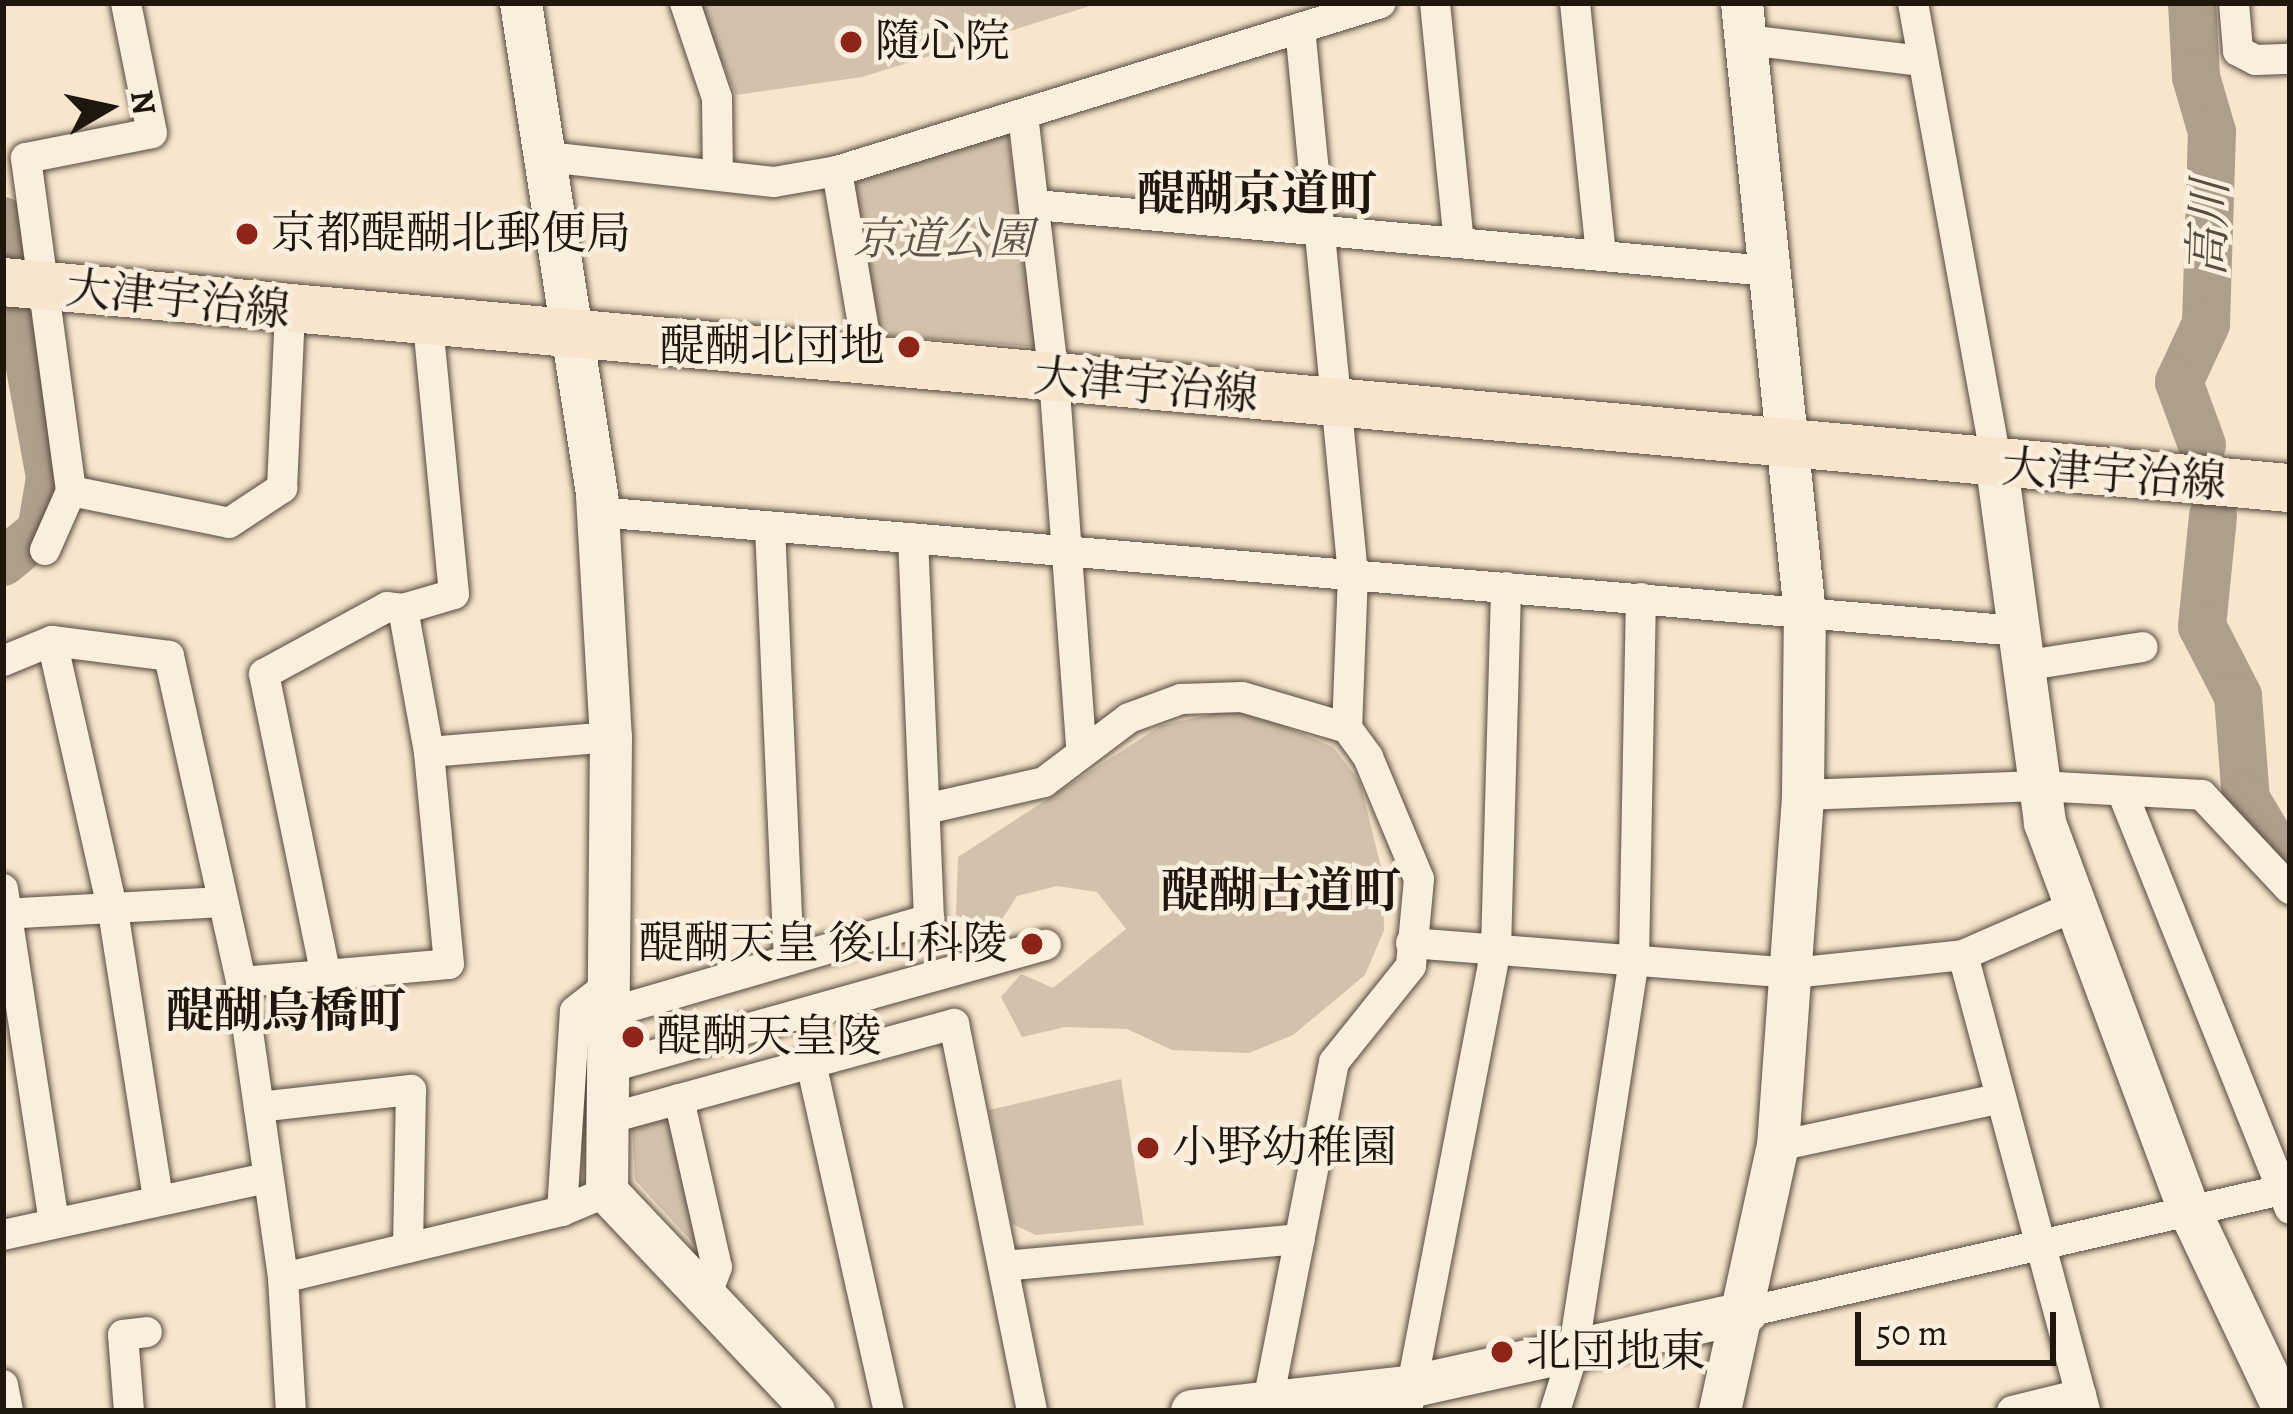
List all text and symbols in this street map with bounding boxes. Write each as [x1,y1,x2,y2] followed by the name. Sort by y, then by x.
[875,15,1010,69] place label: 隨心院
[838,29,864,55] marker: 隨心院
[48,48,168,168] north arrow
[120,87,168,118] text: N
[1137,166,1377,224] district label: 醍醐京道町
[2179,179,2239,277] water label: 高川
[271,207,631,261] place label: 京都醍醐北郵便局
[853,213,1033,267] park label: 京道公園
[234,221,260,247] marker: 京都醍醐北郵便局
[63,261,293,339] street label: 大津宇治線
[660,320,885,374] place label: 醍醐北団地
[896,334,922,360] marker: 醍醐北団地
[1032,349,1260,423] street label: 大津宇治線
[2000,440,2228,510] street label: 大津宇治線
[1161,863,1401,921] district label: 醍醐古道町
[639,917,1008,971] place label: 醍醐天皇 後山科陵
[1019,931,1045,957] marker: 醍醐天皇 後山科陵
[166,983,406,1041] district label: 醍醐烏橋町
[657,1010,882,1064] place label: 醍醐天皇陵
[620,1024,646,1050] marker: 醍醐天皇陵
[1172,1121,1397,1175] place label: 小野幼稚園
[1135,1135,1161,1161] marker: 小野幼稚園
[1861,1288,2062,1362] scale bar
[1876,1308,1948,1357] text: 50 m
[1526,1325,1706,1379] place label: 北団地東
[1489,1339,1515,1365] marker: 北団地東

